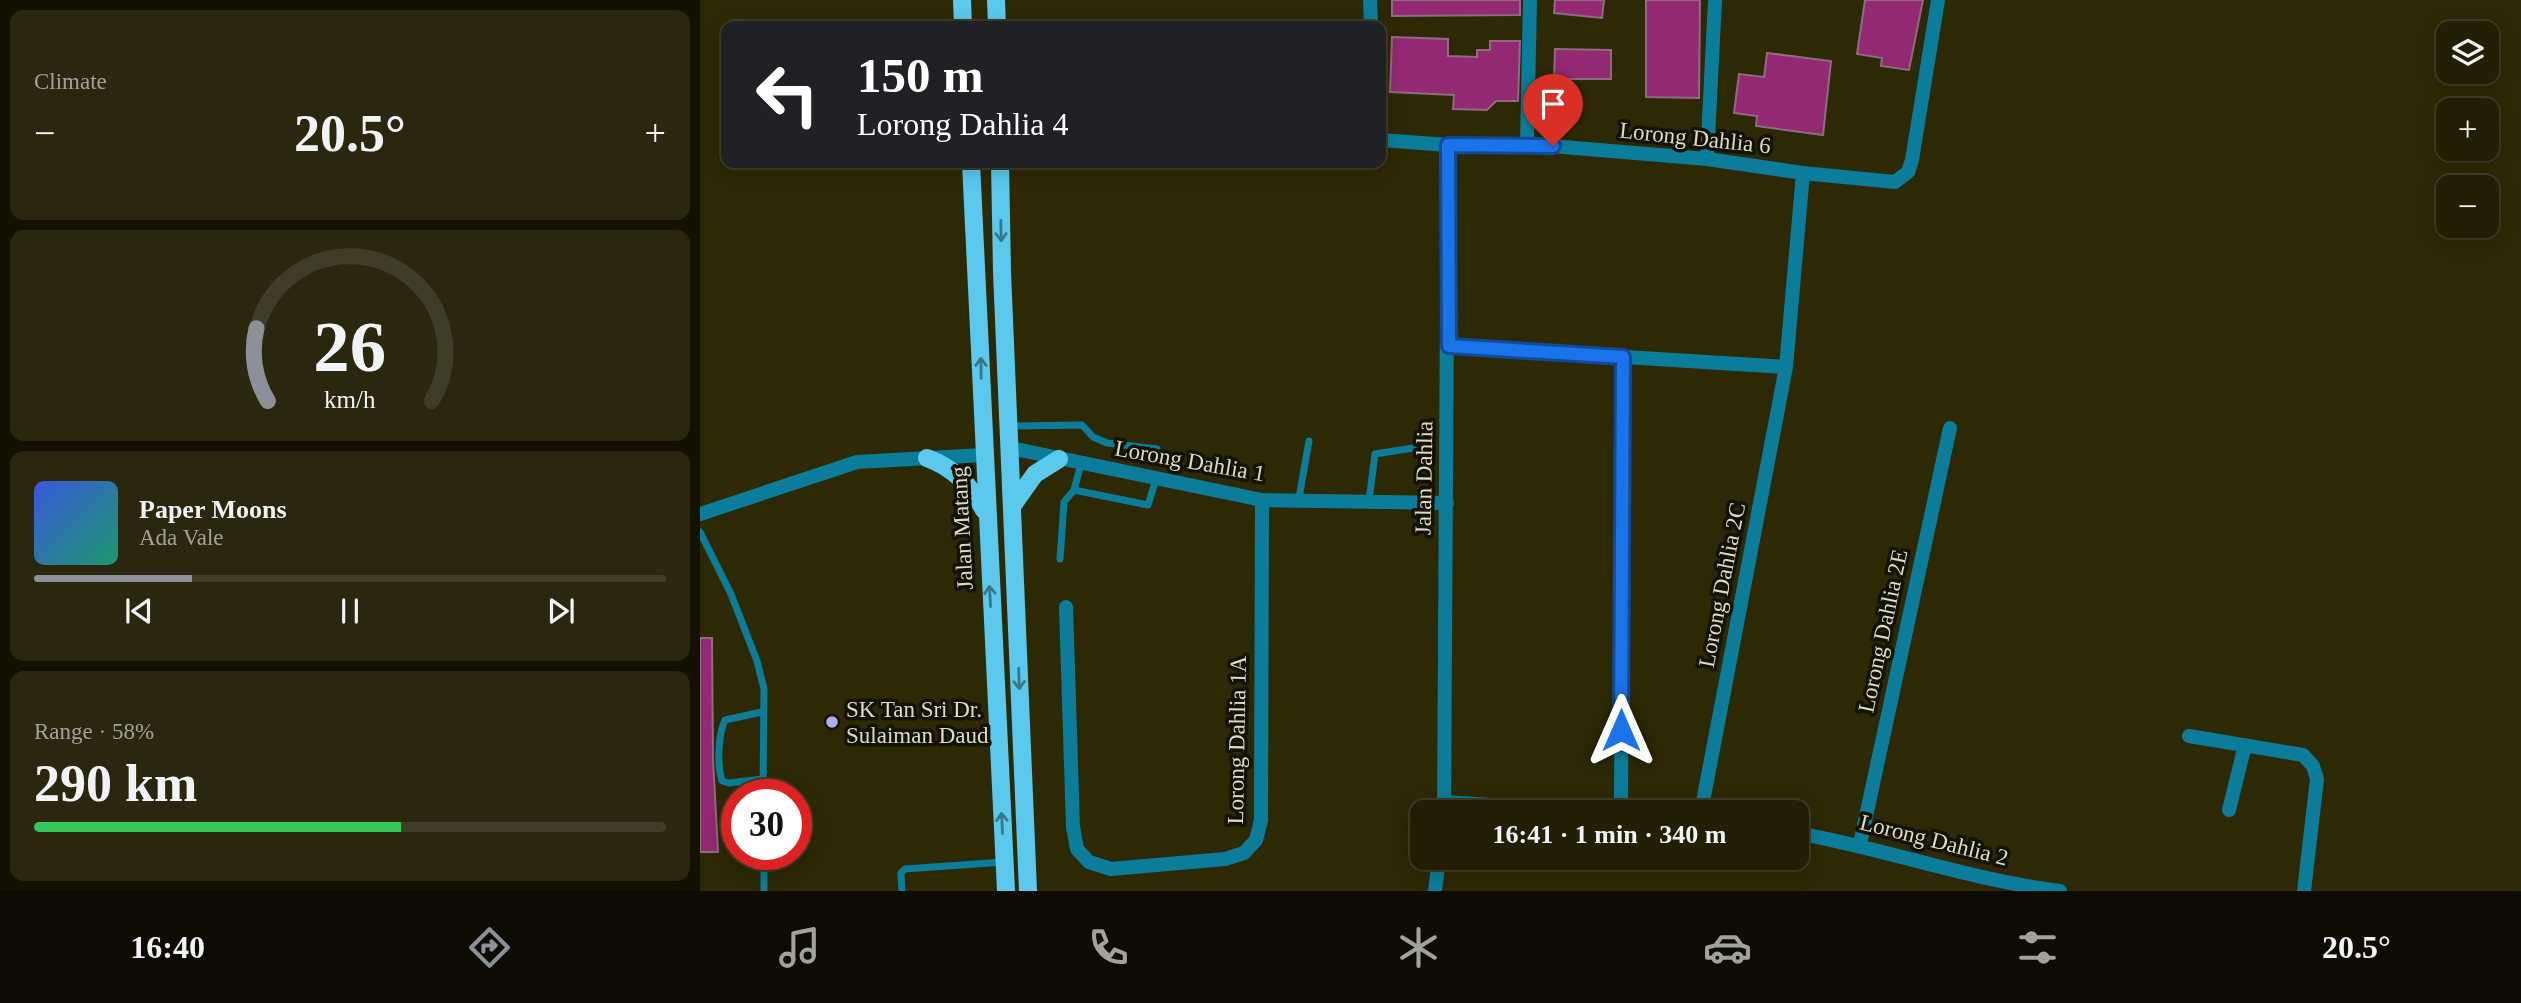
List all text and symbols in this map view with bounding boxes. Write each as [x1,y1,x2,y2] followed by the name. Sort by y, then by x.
[2436,21,2499,238] map controls
[2436,21,2499,84] button: layers
[857,48,984,103] text: 150 m
[742,49,833,140] icon: left
[34,69,107,94] text: Climate
[1523,74,1583,146] pin
[1534,85,1572,123] icon: arrive
[2436,98,2499,161] button: +
[294,105,406,162] text: 20.5°
[857,106,1069,142] text: Lorong Dahlia 4
[34,112,55,154] text: −
[645,112,666,154] text: +
[1618,118,1772,158] street label: Lorong Dahlia 6
[2436,175,2499,238] button: −
[994,219,1008,242] one-way arrow
[314,307,386,388] text: 26
[974,357,987,380] one-way arrow
[324,386,376,413] text: km/h
[1411,421,1437,535] street label: Jalan Dahlia
[1113,435,1267,487] street label: Lorong Dahlia 1
[946,465,978,590] street label: Jalan Matang
[139,495,287,524] text: Paper Moons
[1694,500,1750,670] street label: Lorong Dahlia 2C
[139,525,224,550] text: Ada Vale
[1854,547,1912,715] street label: Lorong Dahlia 2E
[983,585,996,607] one-way arrow
[120,592,158,630] icon: previous
[331,592,369,630] icon: pause
[542,592,580,630] icon: next
[1223,655,1251,825] street label: Lorong Dahlia 1A
[1013,667,1026,690] one-way arrow
[1584,693,1658,767] position arrow
[846,697,989,748] place label: SK Tan Sri Dr. Sulaiman Daud
[824,714,840,730] marker: SK Tan Sri Dr. Sulaiman Daud
[34,719,154,744] text: Range · 58%
[34,755,197,812] text: 290 km
[721,779,812,870] speed limit sign: 30
[1857,809,2011,871] street label: Lorong Dahlia 2
[996,812,1009,835] one-way arrow
[1493,820,1727,849] text: 16:41 · 1 min · 340 m
[465,923,514,972] icon: directions
[775,923,824,972] icon: music
[1084,923,1133,972] icon: phone
[1394,923,1443,972] icon: climate
[1703,923,1752,972] icon: car
[2013,923,2062,972] icon: filters
[130,929,205,965] text: 16:40
[2322,929,2391,965] text: 20.5°

